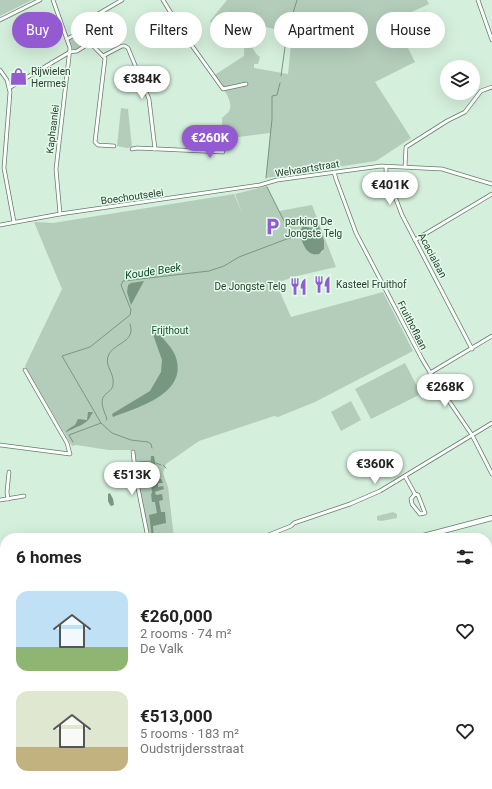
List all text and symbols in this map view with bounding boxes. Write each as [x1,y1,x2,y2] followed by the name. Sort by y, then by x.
[12,12,63,48] chip: Buy
[71,12,127,48] chip: Rent
[135,12,202,48] chip: Filters
[210,12,266,48] chip: New
[274,12,368,48] chip: Apartment
[376,12,445,48] chip: House
[440,60,480,100] map controls
[440,60,480,100] button: layers
[31,66,71,89] place label: Rijwielen Hermes
[114,66,170,100] pin: €384K
[8,67,28,87] shop icon: Rijwielen Hermes
[123,71,161,86] text: €384K
[44,104,61,154] street label: Kaphaanlei
[182,125,238,159] pin: €260K
[191,130,229,145] text: €260K
[274,158,340,179] street label: Welvaartstraat
[362,172,418,206] pin: €401K
[371,177,409,192] text: €401K
[100,187,164,206] street label: Boechoutselei
[285,216,342,239] place label: parking De Jongste Telg
[262,217,282,237] parking icon: parking De Jongste Telg
[416,231,449,280] street label: Acacialaan
[124,261,182,282] water label: Koude Beek
[313,274,333,294] restaurant icon: Kasteel Fruithof
[289,276,309,296] restaurant icon: De Jongste Telg
[336,279,407,290] place label: Kasteel Fruithof
[214,281,286,292] place label: De Jongste Telg
[396,299,430,351] street label: Fruithoflaan
[152,325,188,336] park label: Frijthout
[417,374,473,408] pin: €268K
[426,379,464,394] text: €268K
[347,451,403,485] pin: €360K
[356,456,394,471] text: €360K
[104,462,160,496] pin: €513K
[113,467,151,482] text: €513K
[454,546,476,568] icon: filters
[16,547,82,567] text: 6 homes
[140,606,212,626] text: €260,000
[48,607,96,655] icon: home
[454,620,476,642] icon: heart
[140,626,232,641] text: 2 rooms · 74 m²
[140,641,183,656] text: De Valk
[140,706,212,726] text: €513,000
[48,707,96,755] icon: home
[454,720,476,742] icon: heart
[140,726,239,741] text: 5 rooms · 183 m²
[140,741,244,756] text: Oudstrijdersstraat

